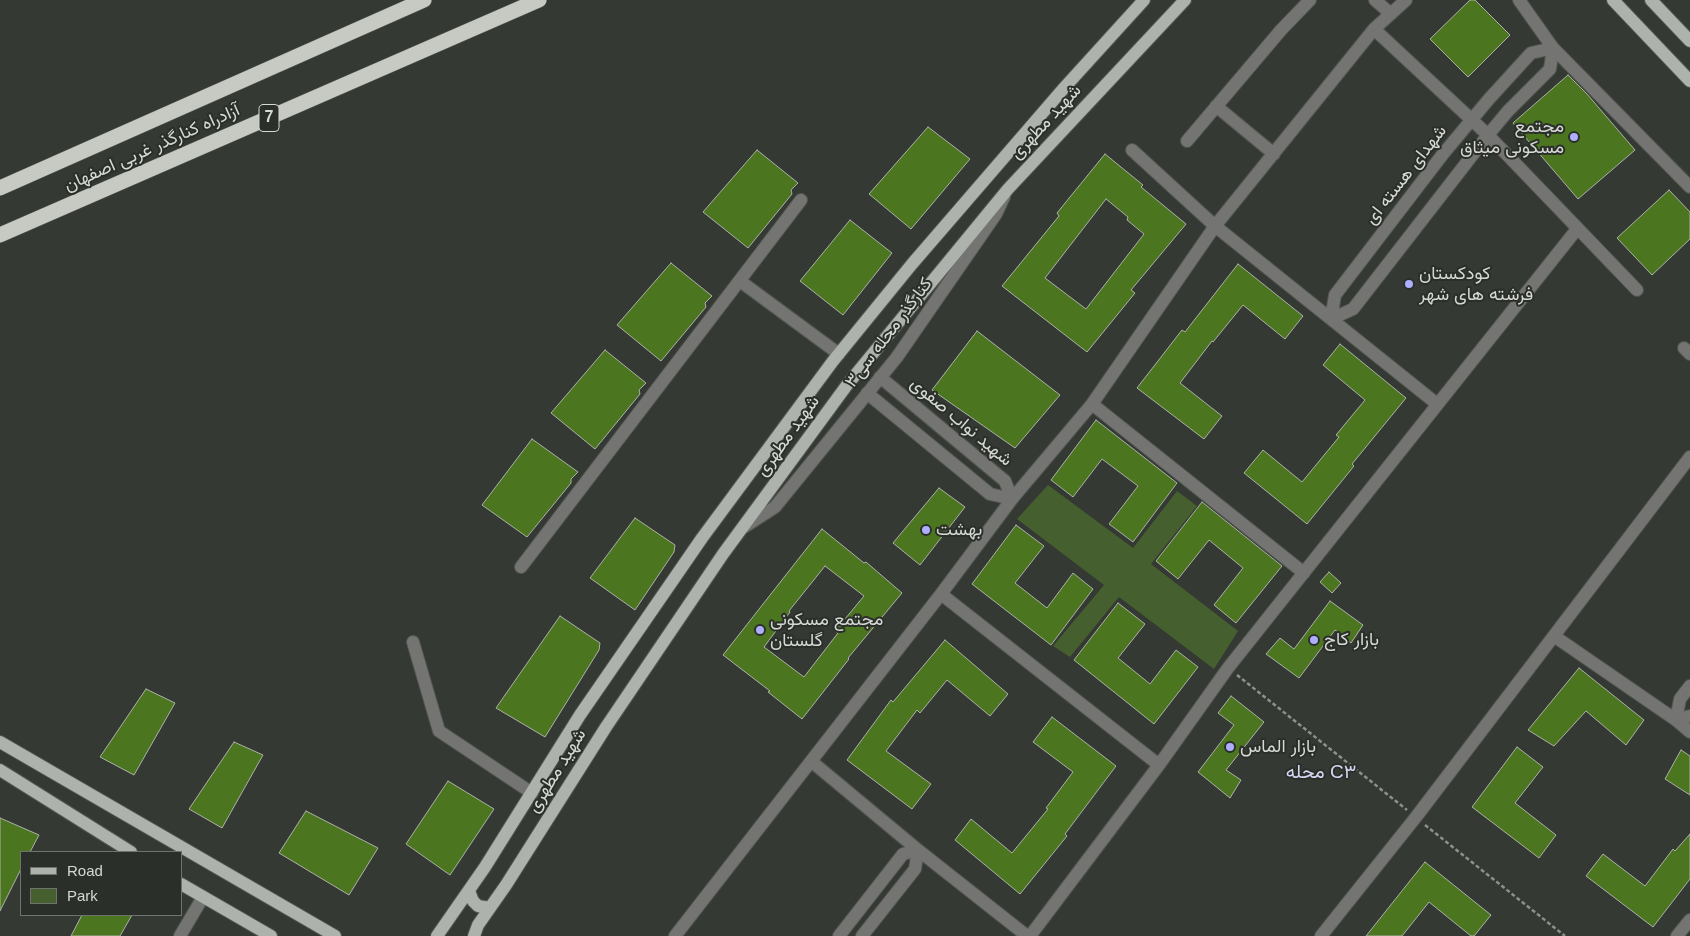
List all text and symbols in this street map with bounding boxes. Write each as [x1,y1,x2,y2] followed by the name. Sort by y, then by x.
[1006,80,1086,164] street label: شهید مطهری
[61,100,243,196] street label: آزادراه کنارگذر غربی اصفهان
[259,105,279,132] road number: 7
[1460,116,1564,158] place label: مجتمع مسکونی میثاق
[1360,121,1452,229] street label: شهدای هسته ای
[1568,131,1580,143] marker: مجتمع مسکونی میثاق
[1419,263,1533,306] place label: کودکستان فرشته های شهر
[841,274,937,392] street label: کنارگذر محله سی۳
[1403,278,1415,290] marker: کودکستان فرشته های شهر
[905,373,1017,471] street label: شهید نواب صفوی
[751,391,825,481] street label: شهید مطهری
[936,519,982,541] place label: بهشت
[920,524,932,536] marker: بهشت
[770,609,883,652] place label: مجتمع مسکونی گلستان
[754,624,766,636] marker: مجتمع مسکونی گلستان
[1324,629,1379,651] place label: بازار کاج
[1308,634,1320,646] marker: بازار کاج
[523,725,591,817] street label: شهید مطهری
[1240,736,1316,758] place label: بازار الماس
[1224,741,1236,753] marker: بازار الماس
[1286,762,1356,784] district label: محله C۳
[20,851,182,916] legend
[67,862,103,879] text: Road
[67,887,98,904] text: Park

